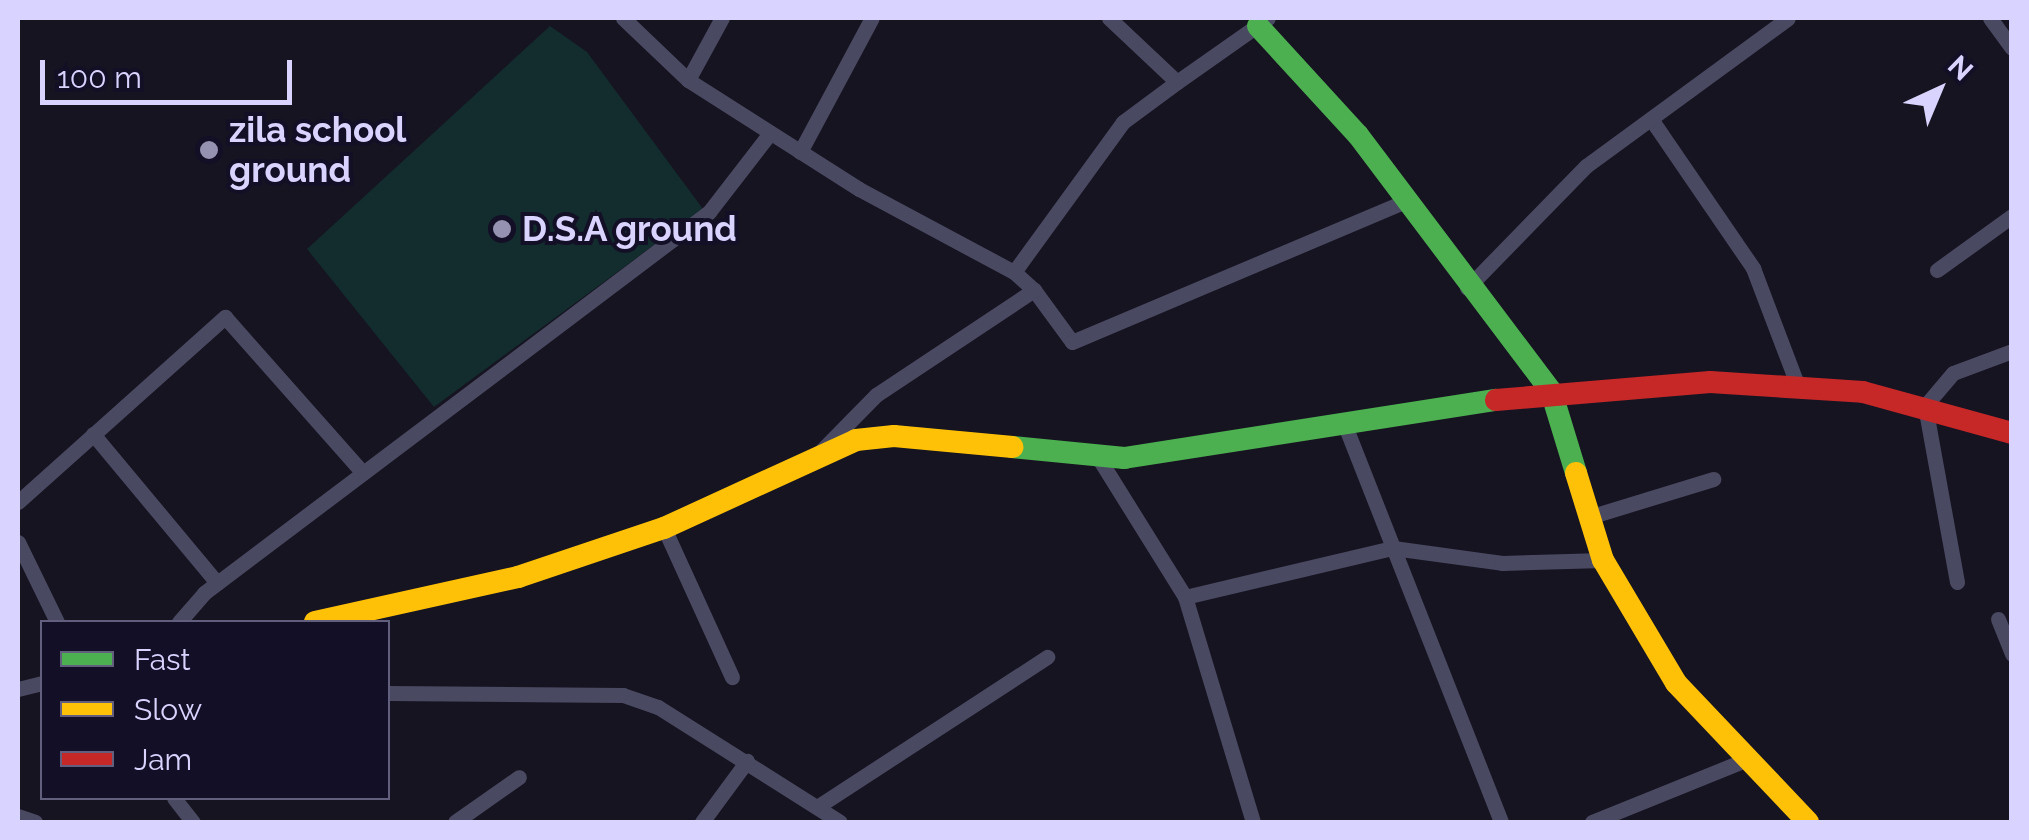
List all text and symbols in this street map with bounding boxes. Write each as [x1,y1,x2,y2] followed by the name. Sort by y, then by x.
[45,40,298,102] scale bar
[1889,40,1989,140] north arrow
[1941,49,1979,87] text: N
[57,60,142,95] text: 100 m
[229,109,406,191] place label: zila school ground
[198,139,220,161] marker: zila school ground
[522,208,738,250] place label: D.S.A ground
[491,218,513,240] marker: D.S.A ground
[40,620,390,800] legend
[134,642,191,677] text: Fast
[134,692,202,727] text: Slow
[134,742,192,777] text: Jam

